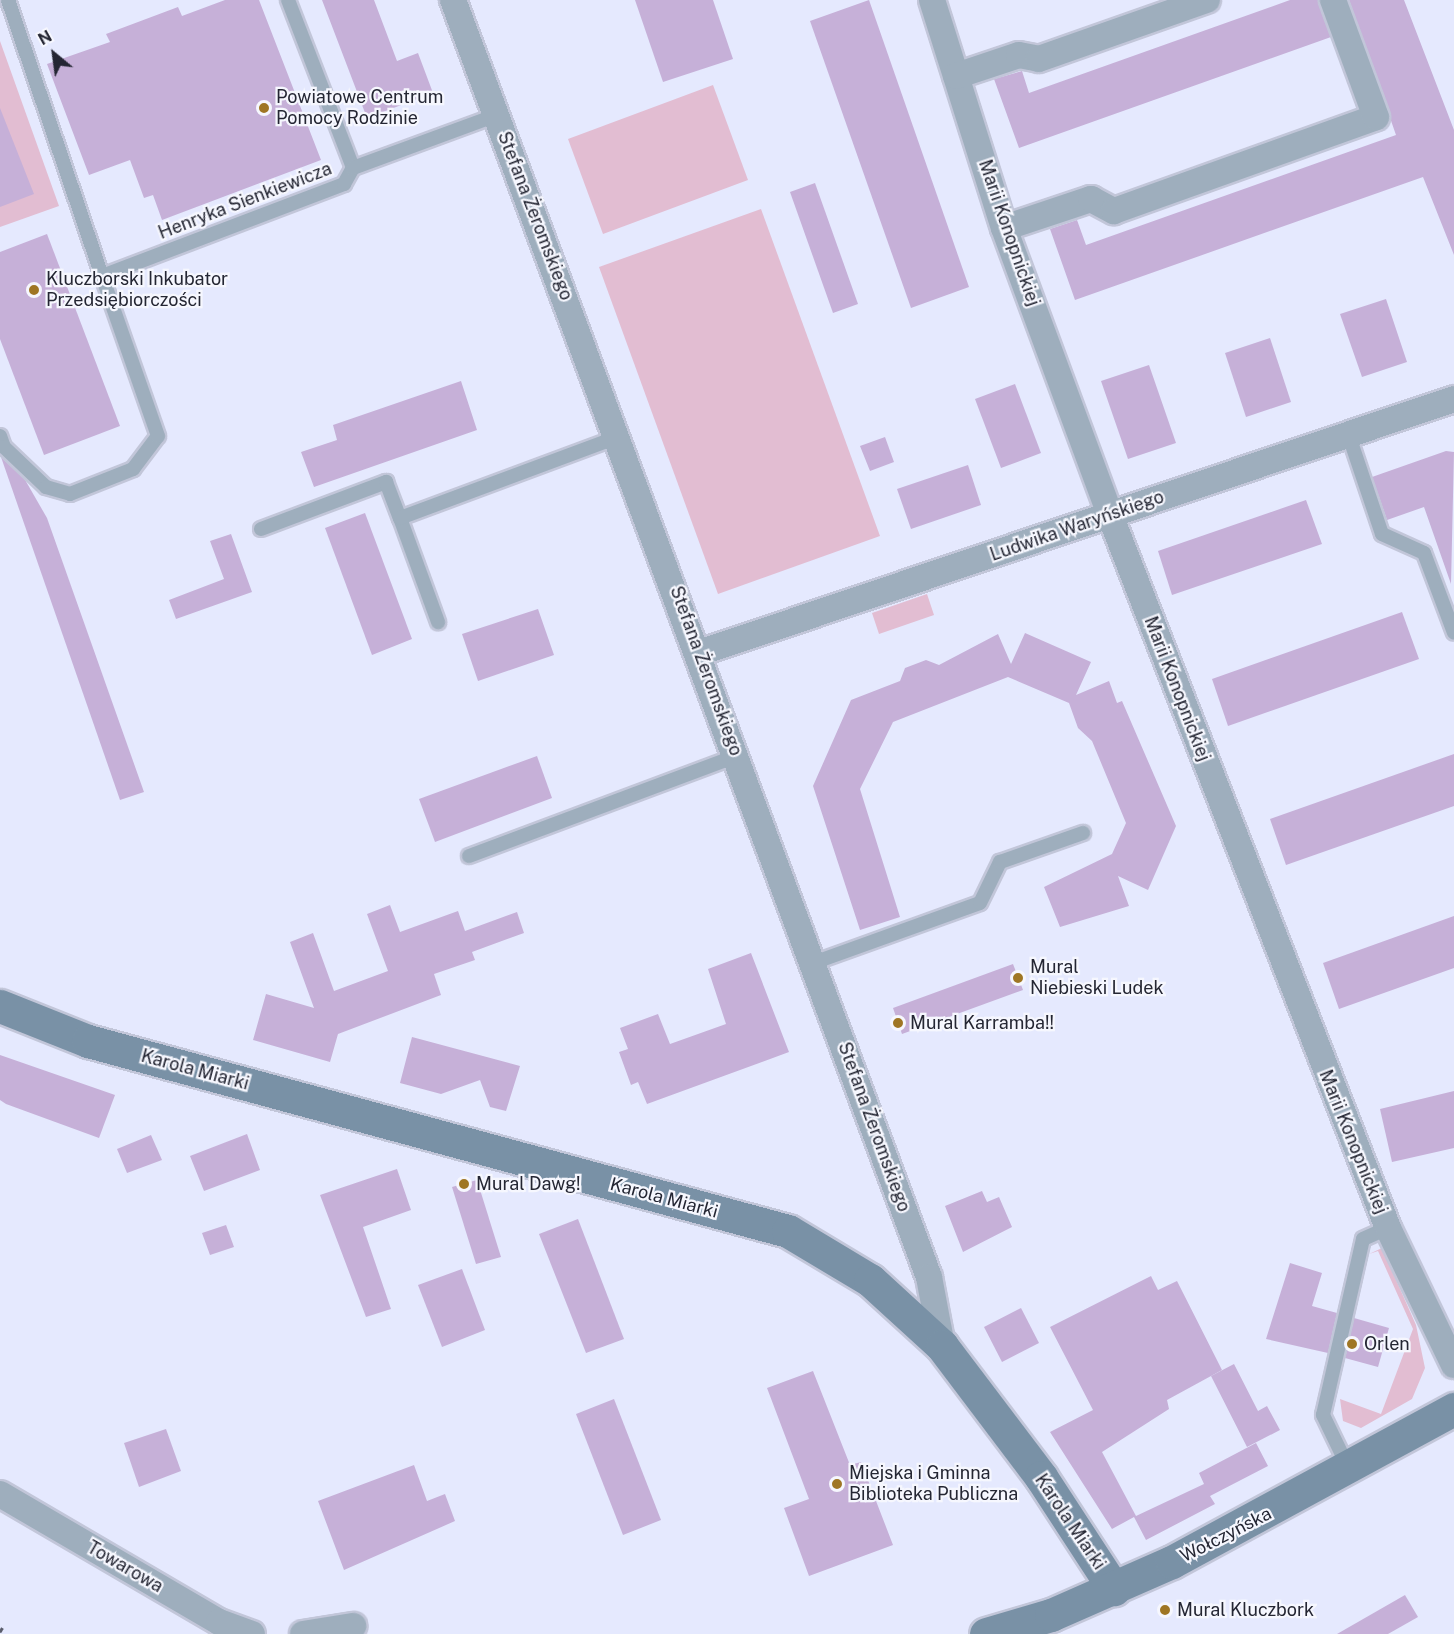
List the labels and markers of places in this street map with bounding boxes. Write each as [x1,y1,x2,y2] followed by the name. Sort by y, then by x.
[276,87,443,130] place label: Powiatowe Centrum Pomocy Rodzinie
[257,101,271,115] marker: Powiatowe Centrum Pomocy Rodzinie
[46,269,228,312] place label: Kluczborski Inkubator Przedsiębiorczości
[27,283,41,297] marker: Kluczborski Inkubator Przedsiębiorczości
[1030,957,1164,1000] place label: Mural Niebieski Ludek
[1011,971,1025,985] marker: Mural Niebieski Ludek
[910,1012,1054,1034] place label: Mural Karramba!!
[891,1016,905,1030] marker: Mural Karramba!!
[476,1173,581,1195] place label: Mural Dawg!
[457,1177,471,1191] marker: Mural Dawg!
[1364,1333,1410,1355] place label: Orlen
[1345,1337,1359,1351] marker: Orlen
[849,1463,1018,1506] place label: Miejska i Gminna Biblioteka Publiczna
[830,1477,844,1491] marker: Miejska i Gminna Biblioteka Publiczna
[1177,1599,1314,1621] place label: Mural Kluczbork
[1158,1603,1172,1617] marker: Mural Kluczbork

